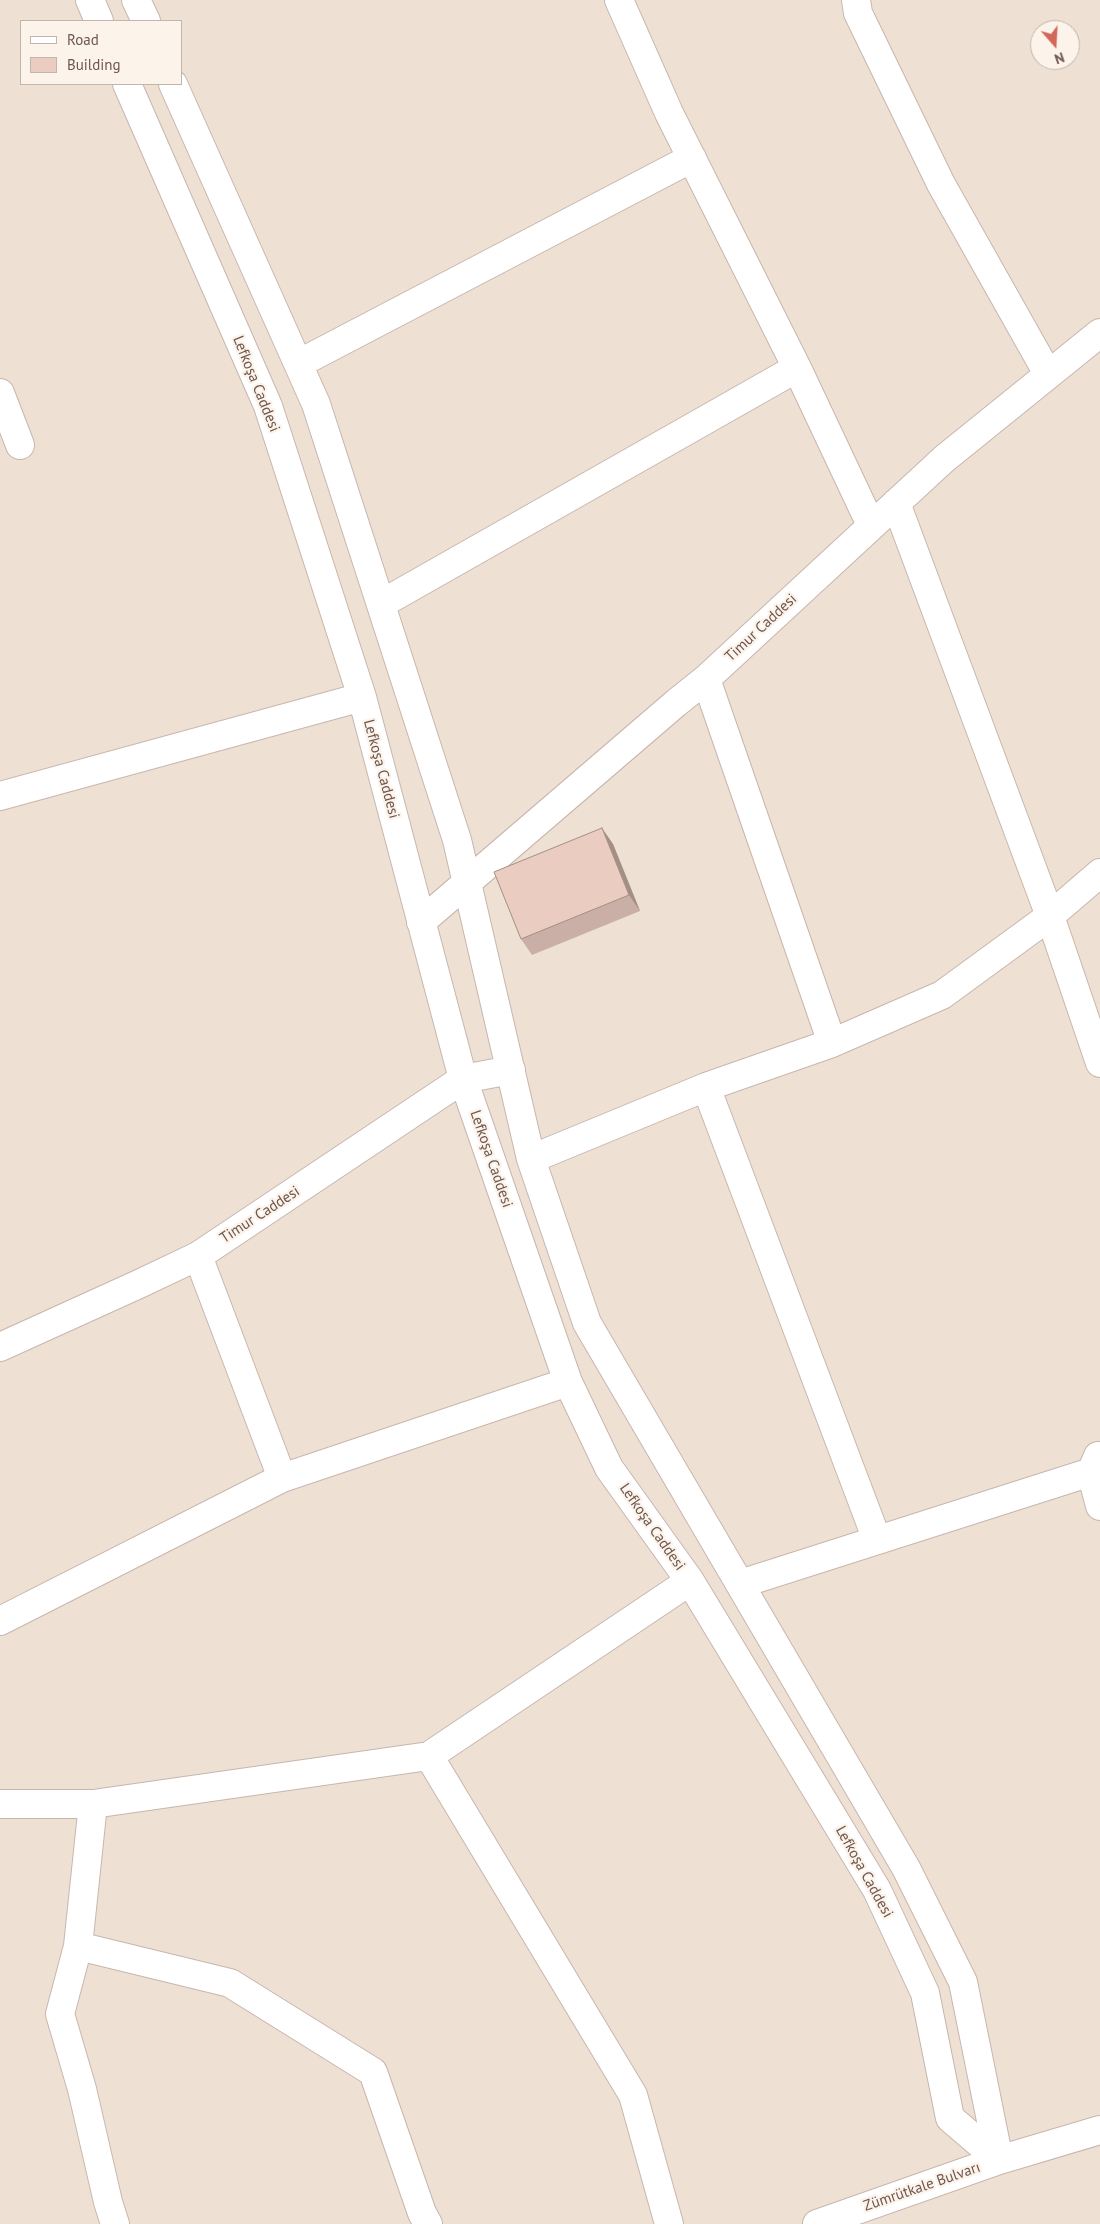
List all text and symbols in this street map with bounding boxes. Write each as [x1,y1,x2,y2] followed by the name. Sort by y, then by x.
[20,20,182,85] legend
[1030,20,1080,70] north arrow
[67,30,99,49] text: Road
[1052,48,1067,68] text: N
[67,55,121,74] text: Building
[229,333,283,435] street label: Lefkoşa Caddesi
[721,590,801,666] street label: Timur Caddesi
[359,717,403,821] street label: Lefkoşa Caddesi
[466,1108,516,1210] street label: Lefkoşa Caddesi
[217,1183,303,1247] street label: Timur Caddesi
[615,1480,689,1574] street label: Lefkoşa Caddesi
[831,1823,897,1921] street label: Lefkoşa Caddesi
[861,2159,983,2215] street label: Zümrütkale Bulvarı

